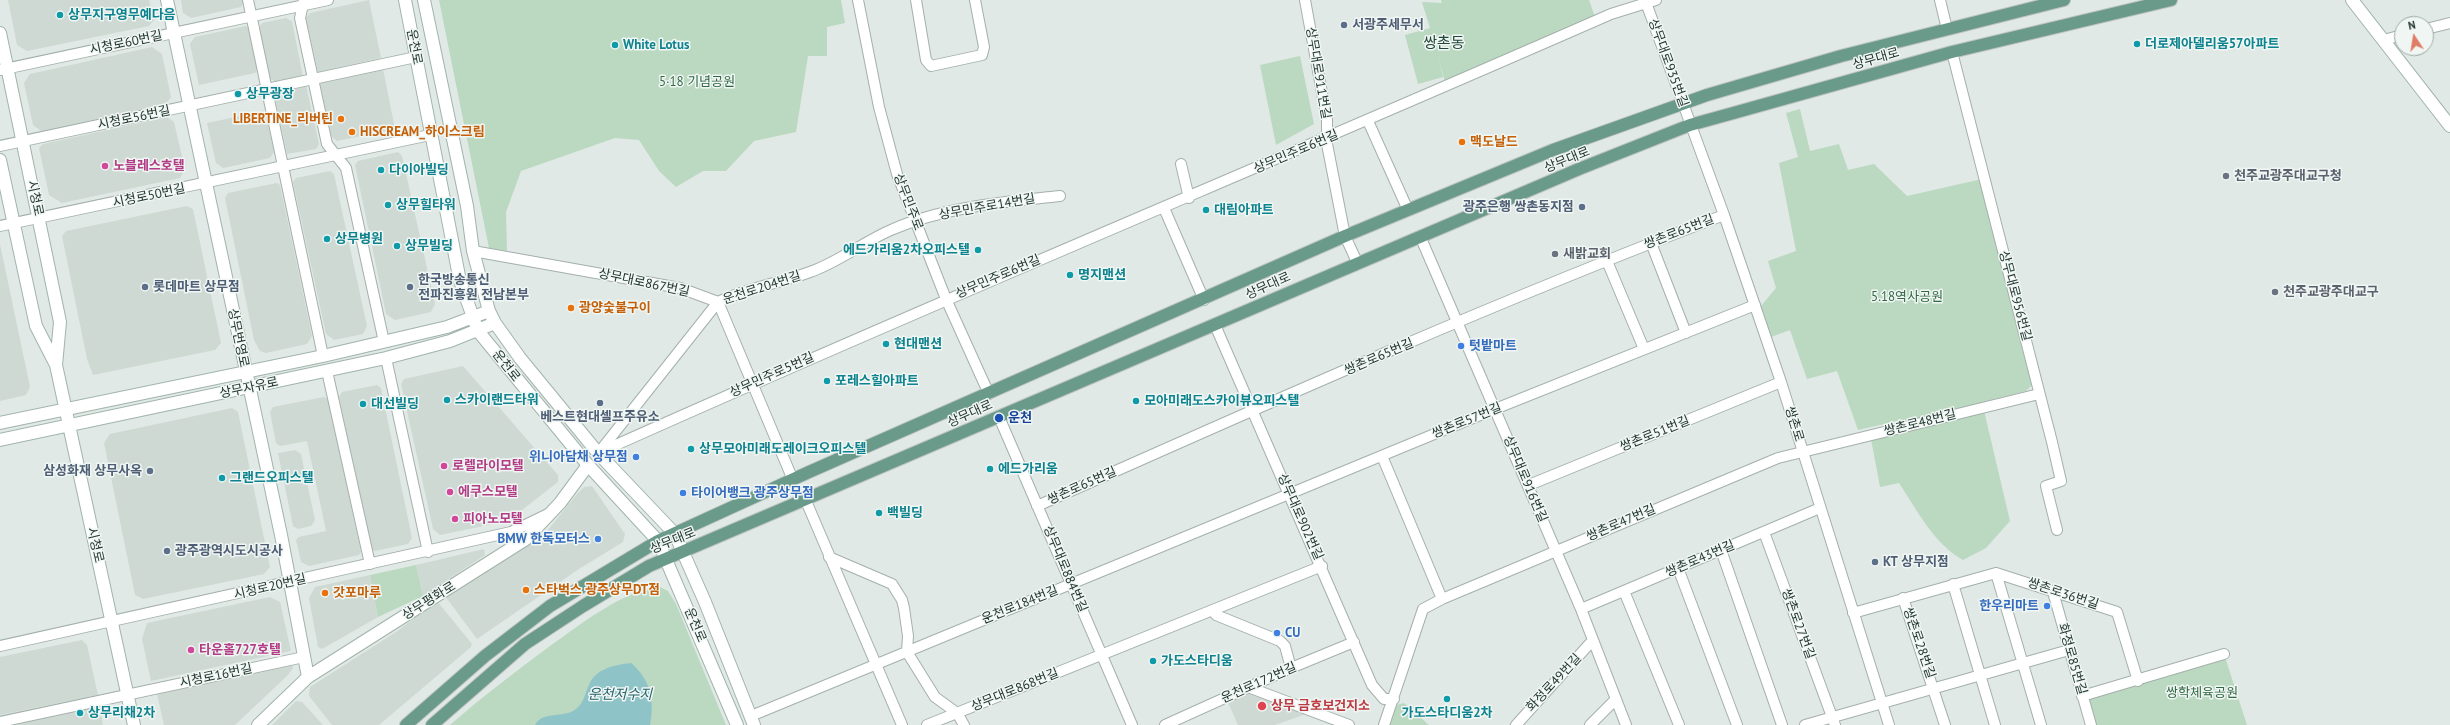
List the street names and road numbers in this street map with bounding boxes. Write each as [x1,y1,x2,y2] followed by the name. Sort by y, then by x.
[1645,17,1691,109] street label: 상무대로935번길
[1302,26,1334,120] street label: 상무대로911번길
[88,28,164,58] street label: 시청로60번길
[403,28,425,66] street label: 운천로
[1851,45,1901,73] street label: 상무대로
[96,103,172,133] street label: 시청로56번길
[1251,127,1341,177] street label: 상무민주로6번길
[1542,144,1592,176] street label: 상무대로
[890,171,926,233] street label: 상무민주로
[24,179,46,217] street label: 시청로
[111,181,187,211] street label: 시청로50번길
[937,191,1037,223] street label: 상무민주로14번길
[1642,211,1716,253] street label: 쌍촌로65번길
[1995,249,2035,343] street label: 상무대로956번길
[953,252,1043,302] street label: 상무민주로6번길
[597,266,691,300] street label: 상무대로867번길
[721,268,803,308] street label: 운천로204번길
[1243,269,1293,303] street label: 상무대로
[224,307,252,369] street label: 상무번영로
[1342,335,1416,379] street label: 쌍촌로65번길
[489,347,523,385] street label: 운천로
[727,349,817,401] street label: 상무민주로5번길
[218,374,280,402] street label: 상무자유로
[945,397,995,431] street label: 상무대로
[1430,400,1504,442] street label: 쌍촌로57번길
[1781,405,1807,443] street label: 쌍촌로
[1882,406,1958,440] street label: 쌍촌로48번길
[1618,413,1692,455] street label: 쌍촌로51번길
[1500,433,1550,525] street label: 상무대로916번길
[1045,464,1119,508] street label: 쌍촌로65번길
[1274,471,1326,563] street label: 상무대로902번길
[1584,501,1658,545] street label: 쌍촌로47번길
[1040,523,1090,615] street label: 상무대로884번길
[648,525,698,557] street label: 상무대로
[83,526,107,564] street label: 시청로
[1663,537,1737,581] street label: 쌍촌로43번길
[232,571,308,603] street label: 시청로20번길
[2025,575,2101,613] street label: 쌍촌로36번길
[400,579,458,623] street label: 상무평화로
[980,583,1060,627] street label: 운천로184번길
[1778,587,1818,661] street label: 쌍촌로27번길
[681,605,709,645] street label: 운천로
[1900,605,1938,681] street label: 쌍촌로28번길
[2054,621,2090,697] street label: 화정로85번길
[1523,651,1585,715] street label: 화정로49번길
[1219,659,1299,707] street label: 운천로172번길
[178,661,254,691] street label: 시청로16번길
[969,665,1061,715] street label: 상무대로868번길

